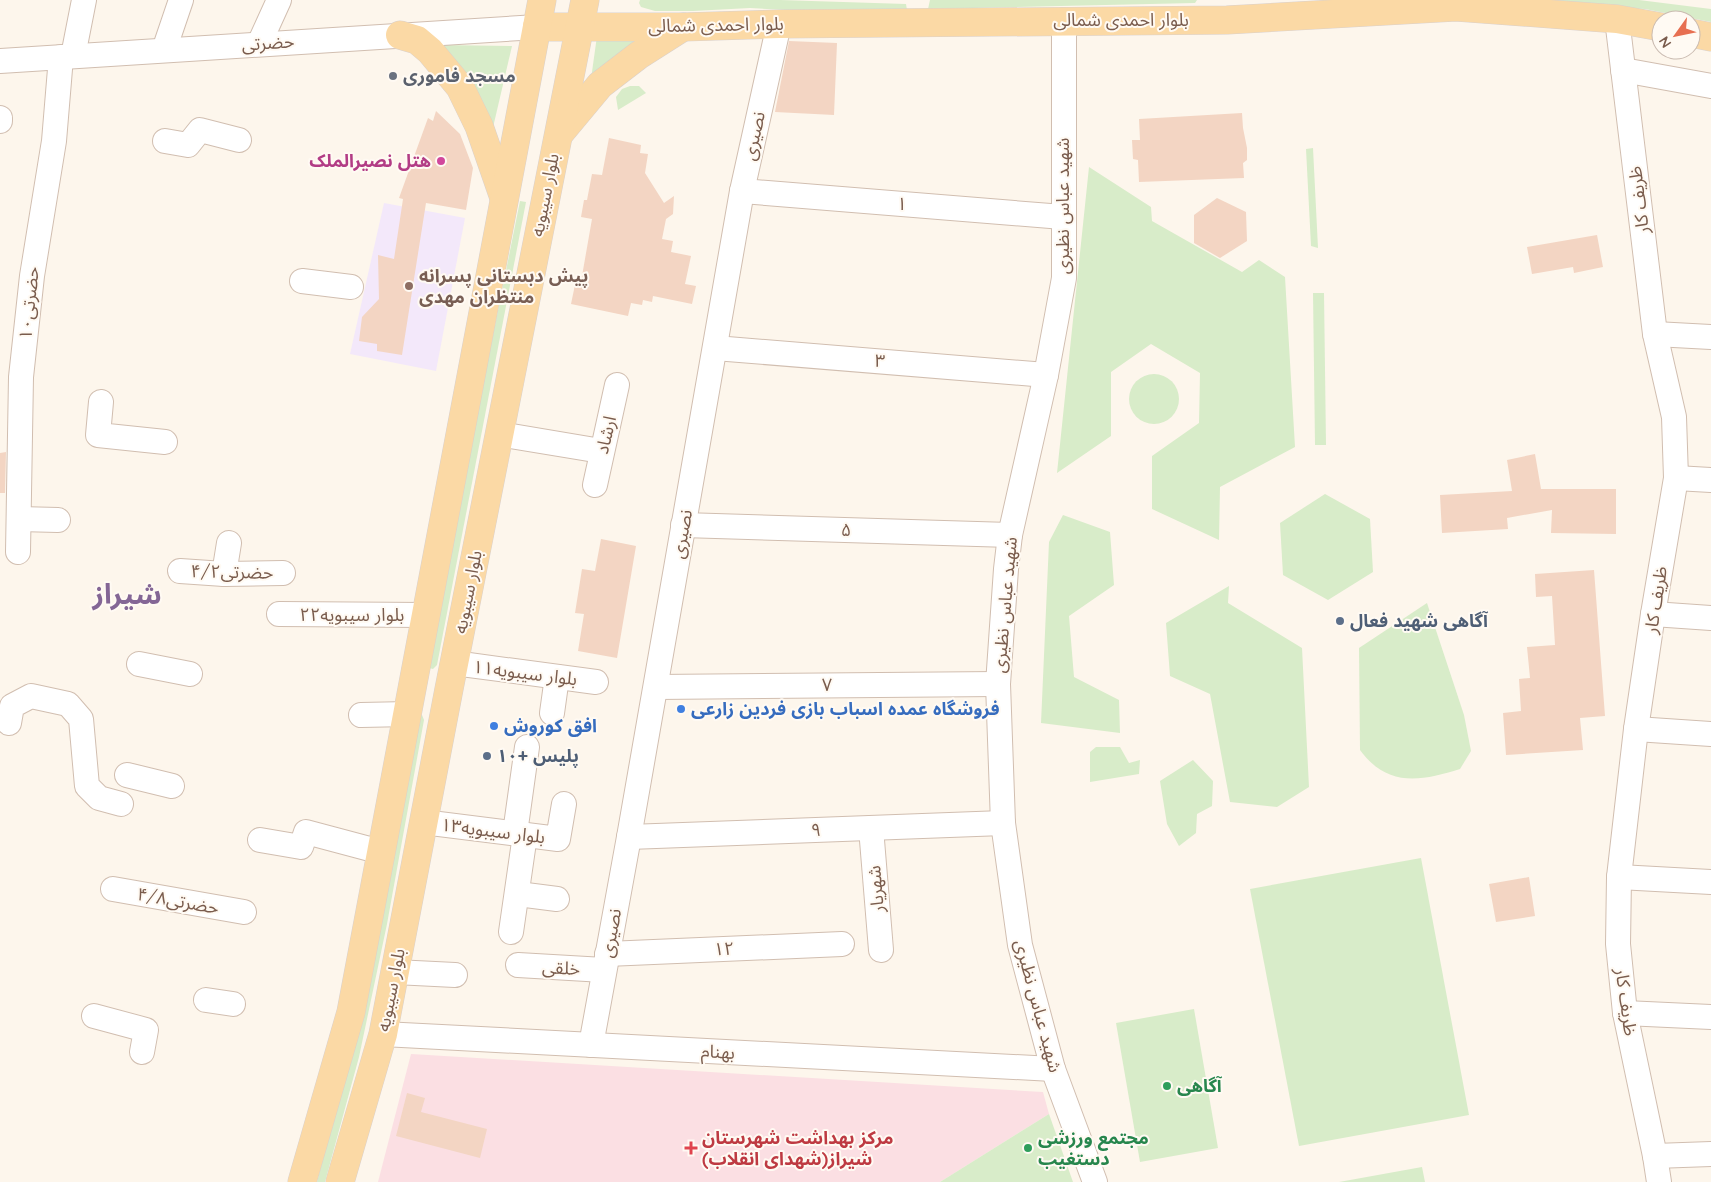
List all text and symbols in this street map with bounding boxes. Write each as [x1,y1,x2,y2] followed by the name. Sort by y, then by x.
[1053,8,1189,31] street label: بلوار احمدی شمالی
[1651,10,1701,60] north arrow
[648,12,784,37] street label: بلوار احمدی شمالی
[241,29,295,56] street label: حضرتی
[1655,33,1675,51] text: N
[403,64,516,87] place label: مسجد فاموری
[387,70,399,82] marker: مسجد فاموری
[737,109,770,162] street label: نصیری
[1051,138,1074,274] street label: شهید عباس نظیری
[309,149,431,172] place label: هتل نصیرالملک
[525,151,564,238] street label: بلوار سیبویه
[435,155,447,167] marker: هتل نصیرالملک
[1623,165,1654,236] street label: ظریف کار
[896,192,908,215] street label: ۱
[419,264,588,308] place label: پیش دبستانی پسرانه منتظران مهدی
[13,265,44,341] street label: حضرتی۱۰
[403,280,415,292] marker: پیش دبستانی پسرانه منتظران مهدی
[874,349,886,372] street label: ۳
[590,414,621,456] street label: ارشاد
[666,508,697,560] street label: نصیری
[840,518,852,541] street label: ۵
[987,536,1022,674] street label: شهید عباس نظیری
[448,548,487,635] street label: بلوار سیبویه
[190,559,274,584] street label: حضرتی۴/۲
[1639,564,1672,636] street label: ظریف کار
[91,576,162,611] district label: شیراز
[300,603,404,626] street label: بلوار سیبویه۲۲
[1350,609,1489,632] place label: آگاهی شهید فعال
[1334,615,1346,627] marker: آگاهی شهید فعال
[472,655,578,690] street label: بلوار سیبویه۱۱
[822,673,832,696] street label: ۷
[691,697,1000,720] place label: فروشگاه عمده اسباب بازی فردین زارعی
[675,703,687,715] marker: فروشگاه عمده اسباب بازی فردین زارعی
[504,714,597,737] place label: افق کوروش
[488,720,500,732] marker: افق کوروش
[497,744,579,768] place label: پلیس +۱۰
[481,750,493,762] marker: پلیس +۱۰
[440,813,546,848] street label: بلوار سیبویه۱۳
[810,818,822,841] street label: ۹
[862,865,889,914] street label: شهریار
[135,882,221,919] street label: حضرتی۴/۸
[595,907,626,959] street label: نصیری
[713,936,735,961] street label: ۱۲
[1010,937,1067,1075] street label: شهید عباس نظیری
[371,946,410,1033] street label: بلوار سیبویه
[541,955,581,980] street label: خلقی
[1610,966,1643,1037] street label: ظریف کار
[700,1039,736,1067] street label: بهنام
[1177,1074,1223,1097] place label: آگاهی
[1161,1080,1173,1092] marker: آگاهی
[702,1126,894,1170] place label: مرکز بهداشت شهرستان شیراز(شهدای انقلاب)
[1038,1126,1149,1170] place label: مجتمع ورزشی دستغیب
[684,1141,698,1155] marker: مرکز بهداشت شهرستان شیراز(شهدای انقلاب)
[1022,1142,1034,1154] marker: مجتمع ورزشی دستغیب

